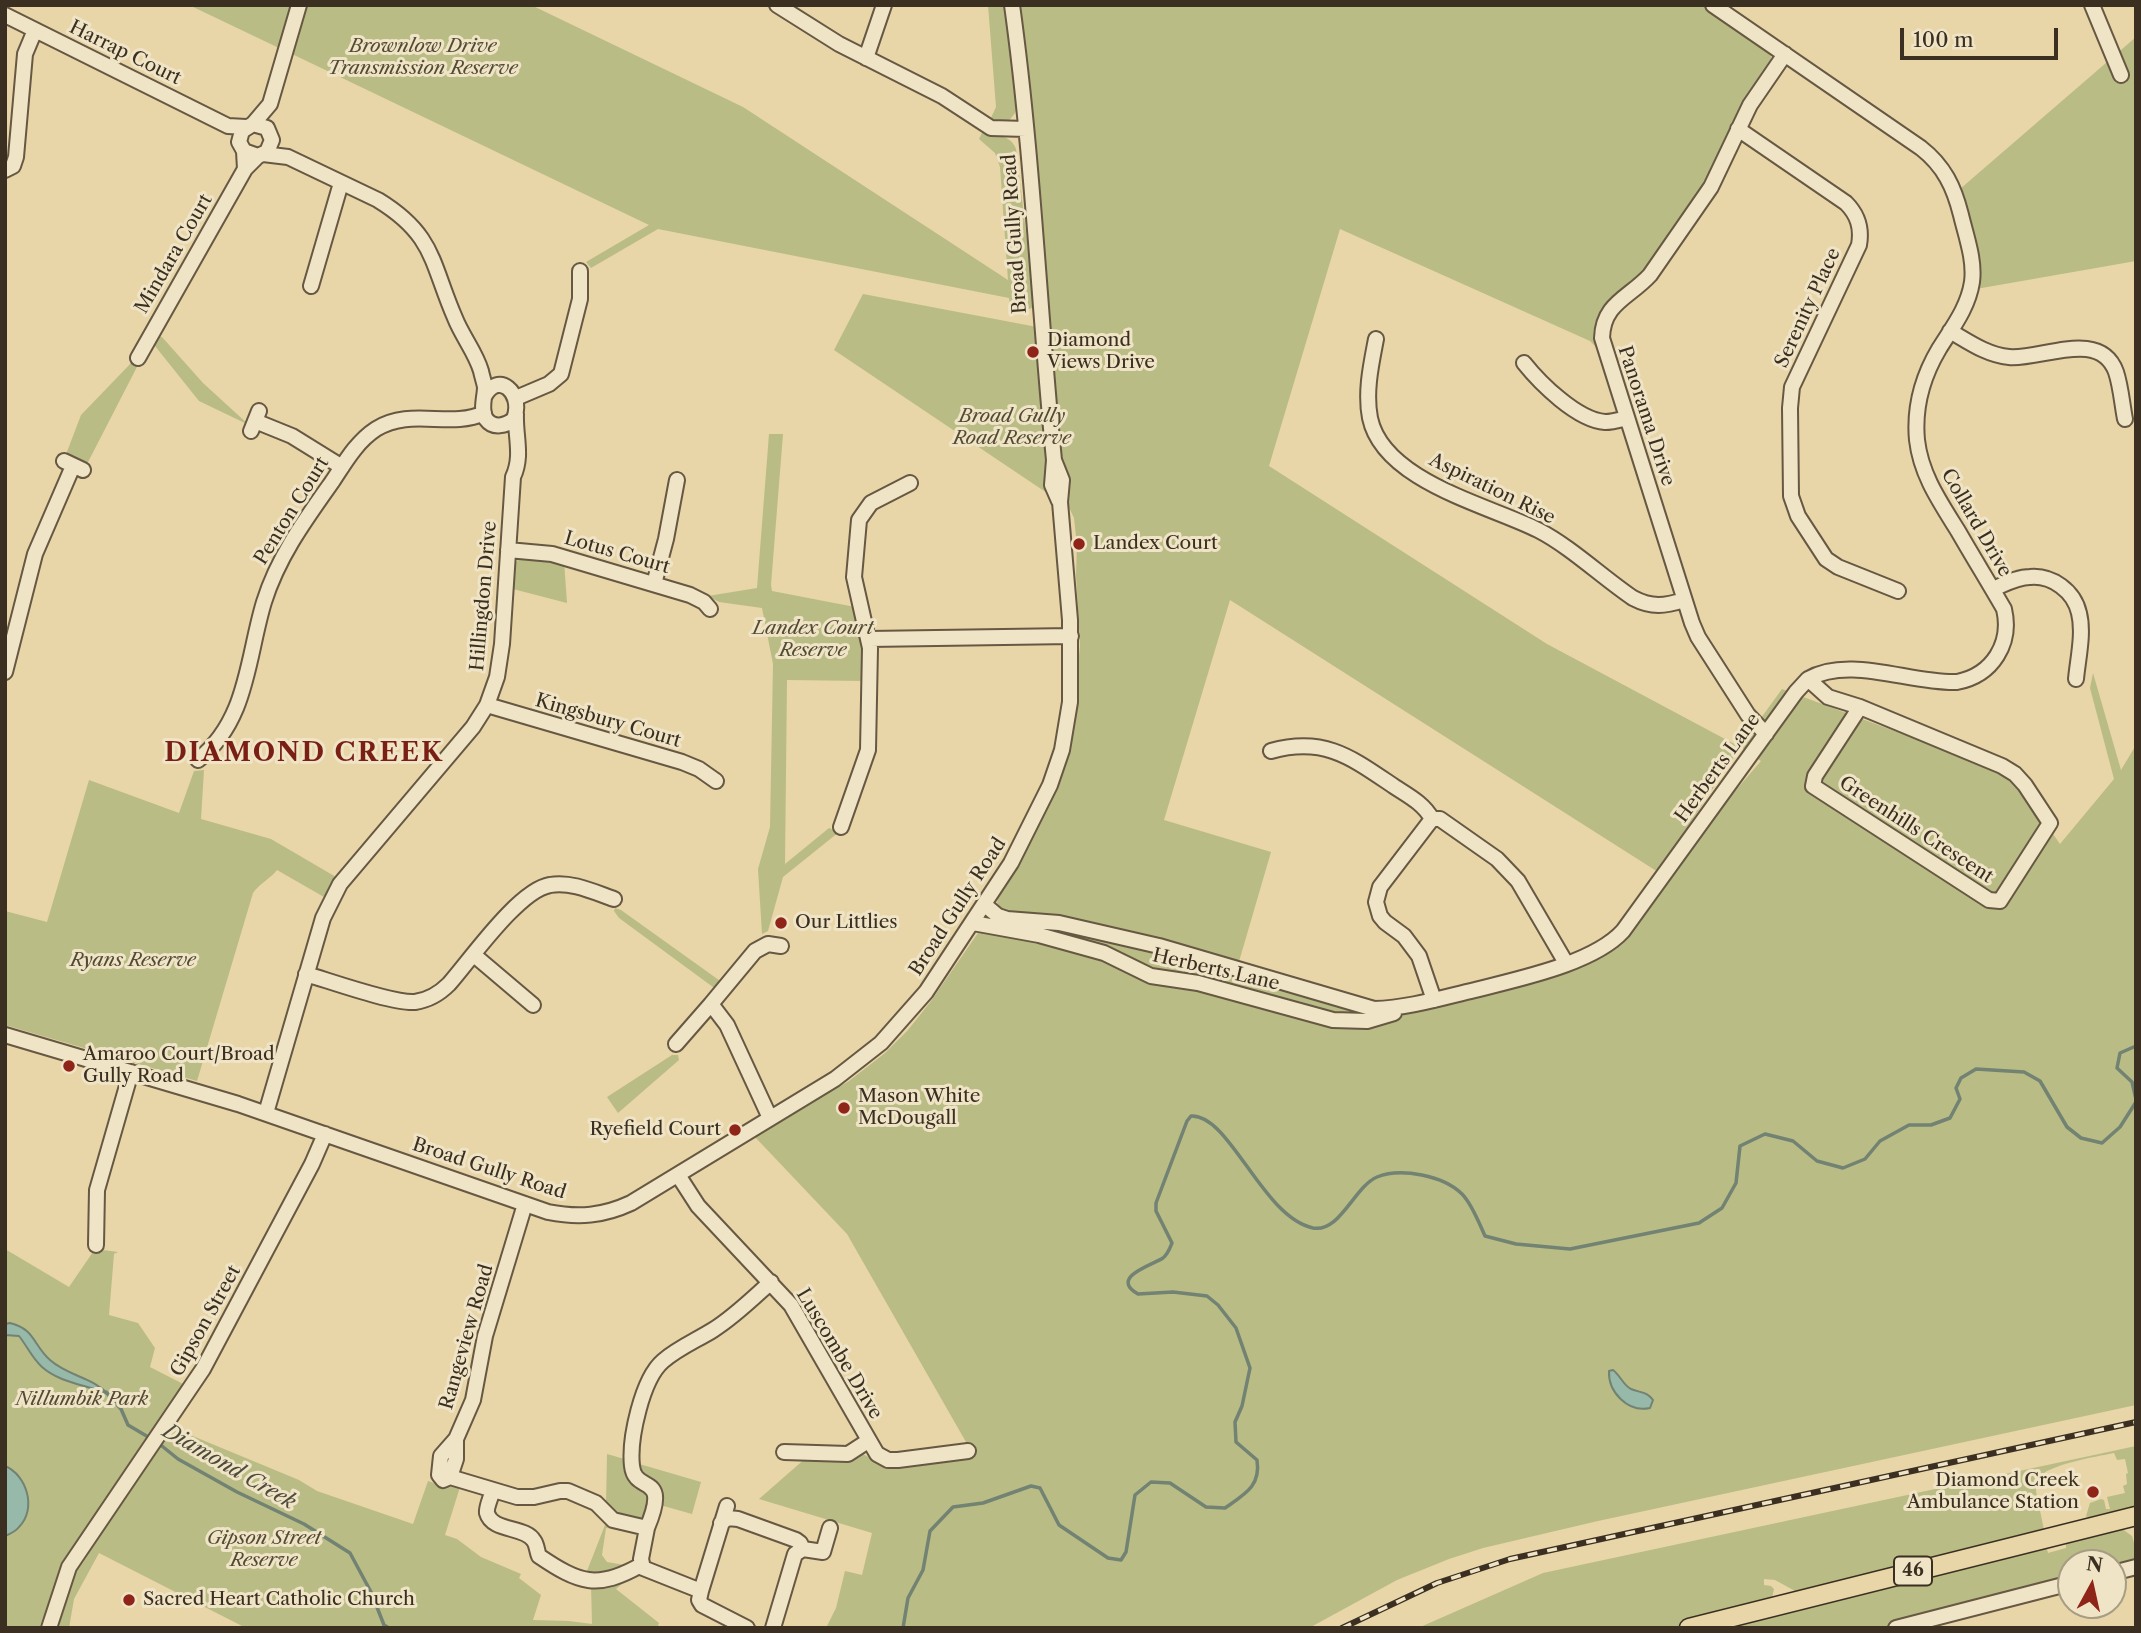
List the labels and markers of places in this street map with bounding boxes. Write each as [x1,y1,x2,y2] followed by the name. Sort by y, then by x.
[1047,330,1155,374] place label: Diamond Views Drive
[1025,344,1041,360] marker: Diamond Views Drive
[1093,533,1218,555] place label: Landex Court
[1071,536,1087,552] marker: Landex Court
[795,912,898,934] place label: Our Littlies
[773,915,789,931] marker: Our Littlies
[83,1044,275,1088] place label: Amaroo Court/Broad Gully Road
[61,1058,77,1074] marker: Amaroo Court/Broad Gully Road
[858,1086,980,1130] place label: Mason White McDougall
[836,1100,852,1116] marker: Mason White McDougall
[589,1119,721,1141] place label: Ryefield Court
[727,1122,743,1138] marker: Ryefield Court
[1907,1470,2079,1514] place label: Diamond Creek Ambulance Station
[2085,1484,2101,1500] marker: Diamond Creek Ambulance Station
[143,1589,415,1611] place label: Sacred Heart Catholic Church
[121,1592,137,1608] marker: Sacred Heart Catholic Church

